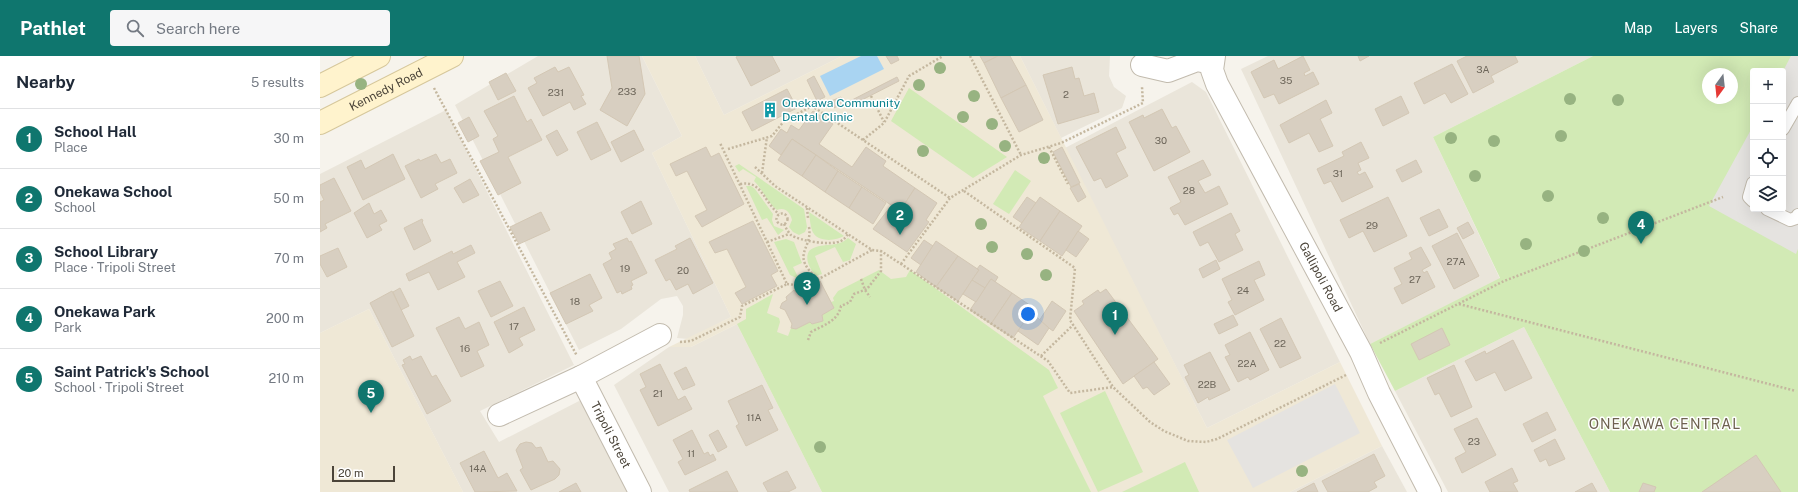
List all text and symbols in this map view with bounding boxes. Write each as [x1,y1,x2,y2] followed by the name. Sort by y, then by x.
[110,10,390,46] search box
[20,17,86,39] text: Pathlet
[124,17,146,39] icon: search
[156,20,240,37] text: Search here
[1624,20,1652,36] text: Map
[1674,20,1718,36] text: Layers
[1740,20,1778,36] text: Share
[1476,63,1490,75] house number: 3A
[347,65,425,114] street label: Kennedy Road
[1702,68,1738,104] north arrow
[1750,68,1786,212] map controls
[1750,68,1786,104] button: +
[16,72,75,92] text: Nearby
[1280,74,1292,86] house number: 35
[251,75,304,90] text: 5 results
[618,85,636,97] house number: 233
[548,86,564,98] house number: 231
[1063,88,1069,100] house number: 2
[782,96,901,124] place label: Onekawa Community Dental Clinic
[761,101,779,119] building icon: Onekawa Community Dental Clinic
[1750,104,1786,140] button: −
[54,123,137,140] text: School Hall
[26,131,32,146] text: 1
[274,131,304,146] text: 30 m
[1155,134,1167,146] house number: 30
[54,140,88,155] text: Place
[1750,140,1786,176] button: locate
[1333,167,1343,179] house number: 31
[1750,176,1786,212] button: layers
[54,183,172,200] text: Onekawa School
[1183,184,1195,196] house number: 28
[25,191,33,206] text: 2
[273,191,304,206] text: 50 m
[54,200,96,215] text: School
[887,202,913,235] pin: 2
[1628,211,1654,244] pin: 4
[1366,219,1378,231] house number: 29
[1296,239,1345,314] street label: Gallipoli Road
[54,243,158,260] text: School Library
[25,251,33,266] text: 3
[274,251,304,266] text: 70 m
[1446,255,1466,267] house number: 27A
[54,260,176,275] text: Place · Tripoli Street
[620,262,630,274] house number: 19
[677,264,689,276] house number: 20
[794,272,820,305] pin: 3
[1409,273,1421,285] house number: 27
[1237,284,1249,296] house number: 24
[570,295,580,307] house number: 18
[1102,302,1128,335] pin: 1
[54,303,156,320] text: Onekawa Park
[1018,304,1038,324] your location
[25,311,33,326] text: 4
[266,311,304,326] text: 200 m
[54,320,82,335] text: Park
[509,320,519,332] house number: 17
[1274,337,1286,349] house number: 22
[460,342,470,354] house number: 16
[1237,357,1257,369] house number: 22A
[54,363,209,380] text: Saint Patrick's School
[25,371,33,386] text: 5
[269,371,304,386] text: 210 m
[1198,378,1217,390] house number: 22B
[54,380,184,395] text: School · Tripoli Street
[358,380,384,413] pin: 5
[653,387,663,399] house number: 21
[588,399,634,471] street label: Tripoli Street
[746,411,762,423] house number: 11A
[1589,416,1741,432] district label: ONEKAWA CENTRAL
[1468,435,1480,447] house number: 23
[687,447,695,459] house number: 11
[469,462,487,474] house number: 14A
[332,464,395,483] scale bar
[338,467,363,479] text: 20 m

